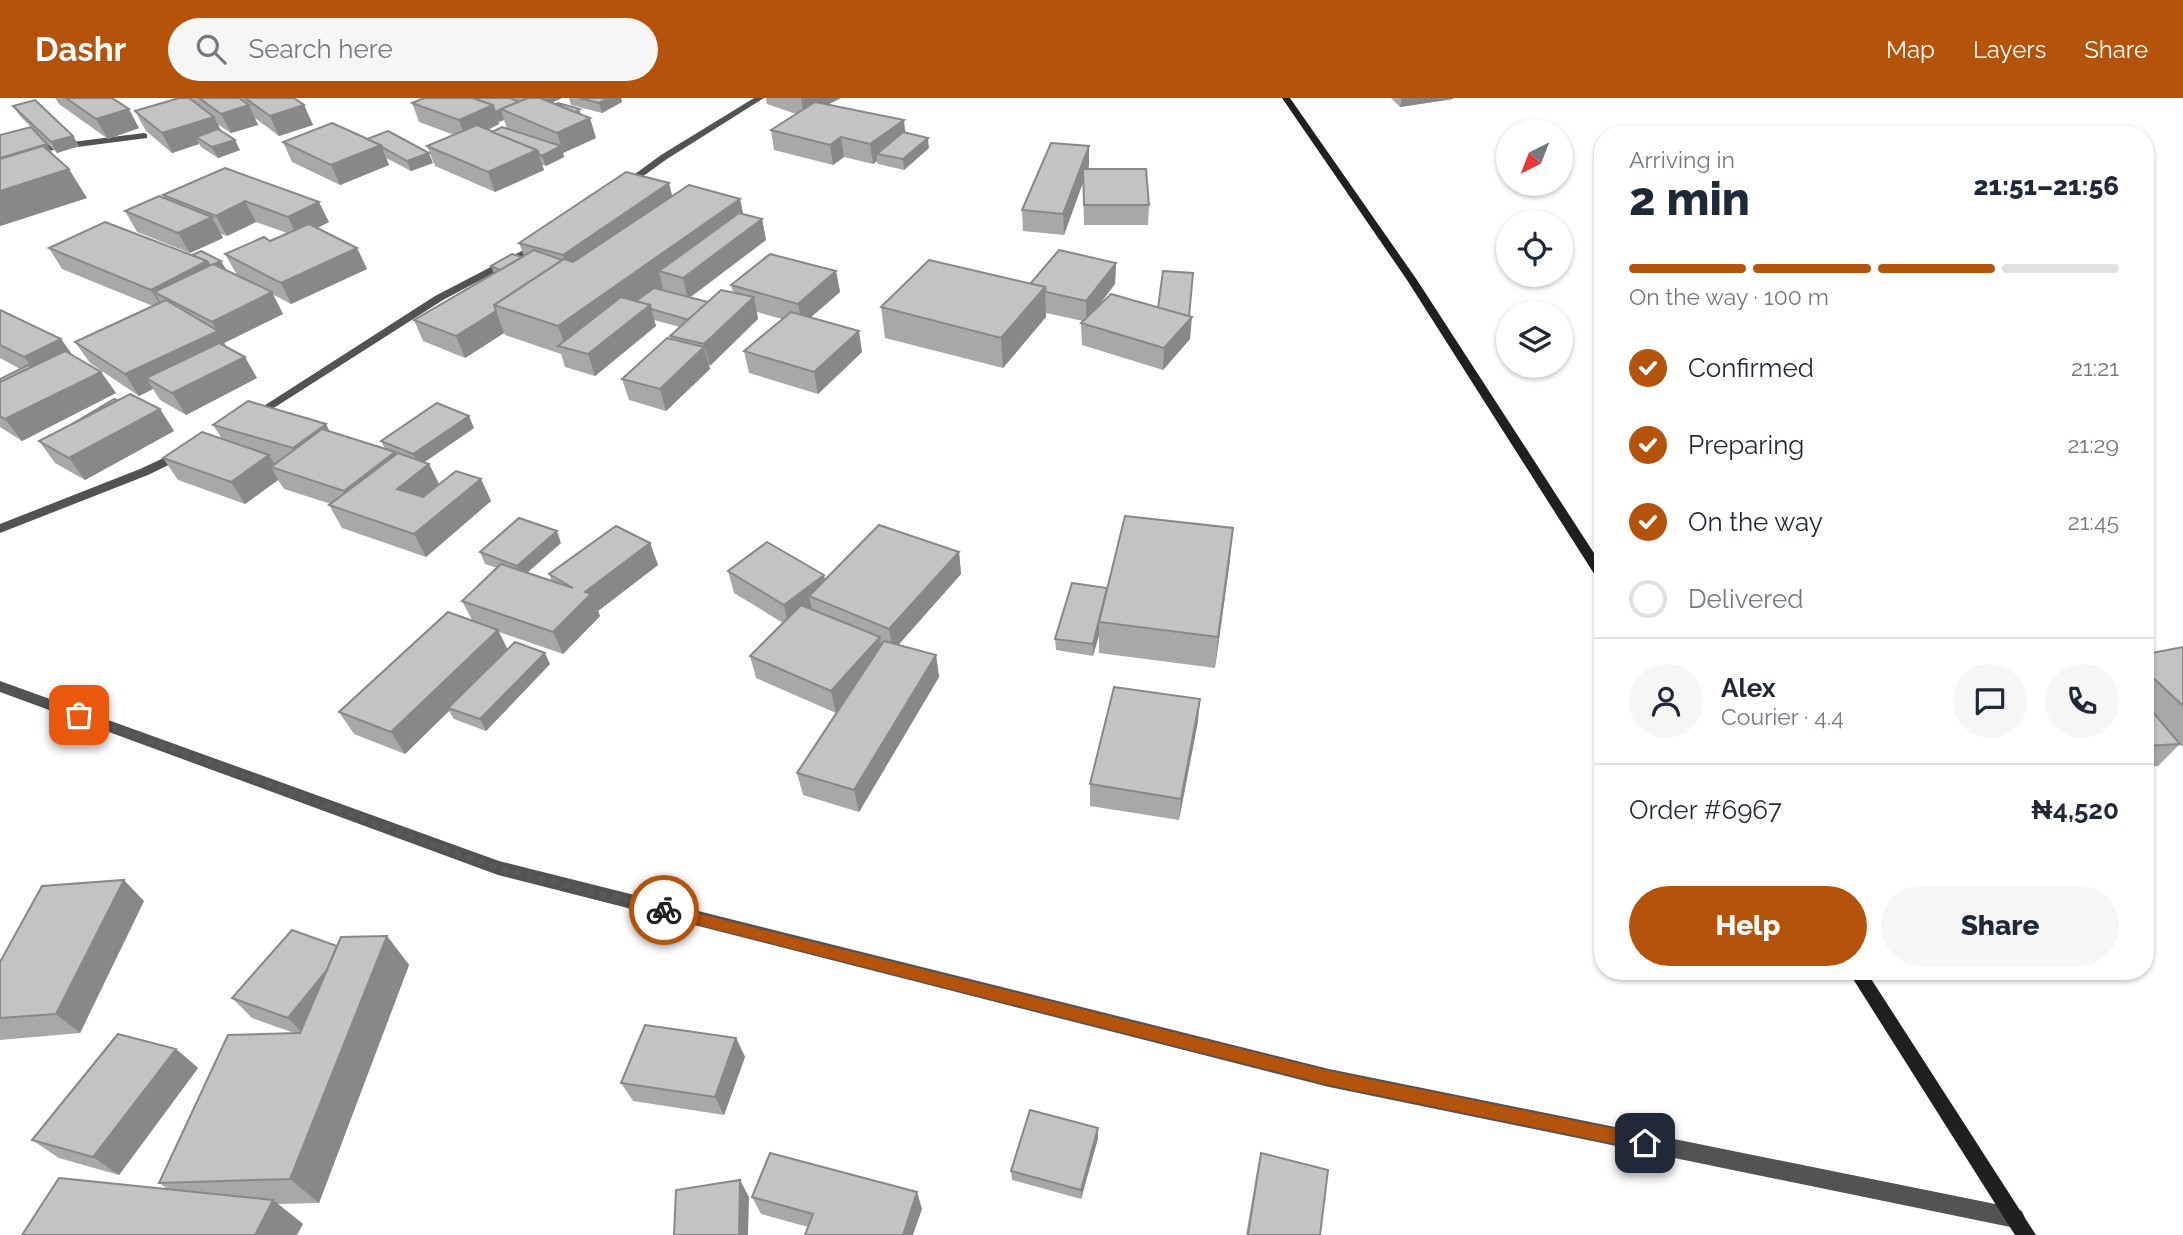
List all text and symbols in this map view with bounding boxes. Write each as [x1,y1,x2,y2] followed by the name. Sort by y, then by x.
[168,18,658,81] search box
[35,30,126,69] text: Dashr
[192,30,230,68] icon: search
[248,34,393,64] text: Search here
[1886,35,1935,64] text: Map
[1973,35,2046,64] text: Layers
[2084,35,2148,64] text: Share
[1496,119,1573,196] north arrow
[1496,119,1573,378] map controls
[1629,146,1735,173] text: Arriving in
[1973,171,2119,201] text: 21:51–21:56
[1629,172,1750,226] text: 2 min
[1496,210,1573,287] button: locate
[1629,283,1829,310] text: On the way · 100 m
[1496,301,1573,378] button: layers
[1629,349,1667,387] icon: check
[1688,353,1814,383] text: Confirmed
[2071,354,2119,381] text: 21:21
[1629,426,1667,464] icon: check
[1688,430,1804,460] text: Preparing
[2067,431,2119,458] text: 21:29
[1629,503,1667,541] icon: check
[1688,507,1823,537] text: On the way
[2068,508,2119,535] text: 21:45
[1688,584,1803,614] text: Delivered
[1629,664,1703,738] button: person
[1953,664,2027,738] button: chat
[2045,664,2119,738] button: phone
[1721,673,1776,703] text: Alex
[49,685,109,745] pin
[60,696,98,734] icon: bag
[1721,703,1844,730] text: Courier · 4.4
[1629,795,1782,825] text: Order #6967
[2031,795,2119,825] text: ₦4,520
[629,875,699,945] courier
[1629,886,1867,966] button: Help
[1881,886,2119,966] button: Share
[645,891,683,929] icon: bike
[1615,1113,1675,1173] pin
[1626,1124,1664,1162] icon: home

